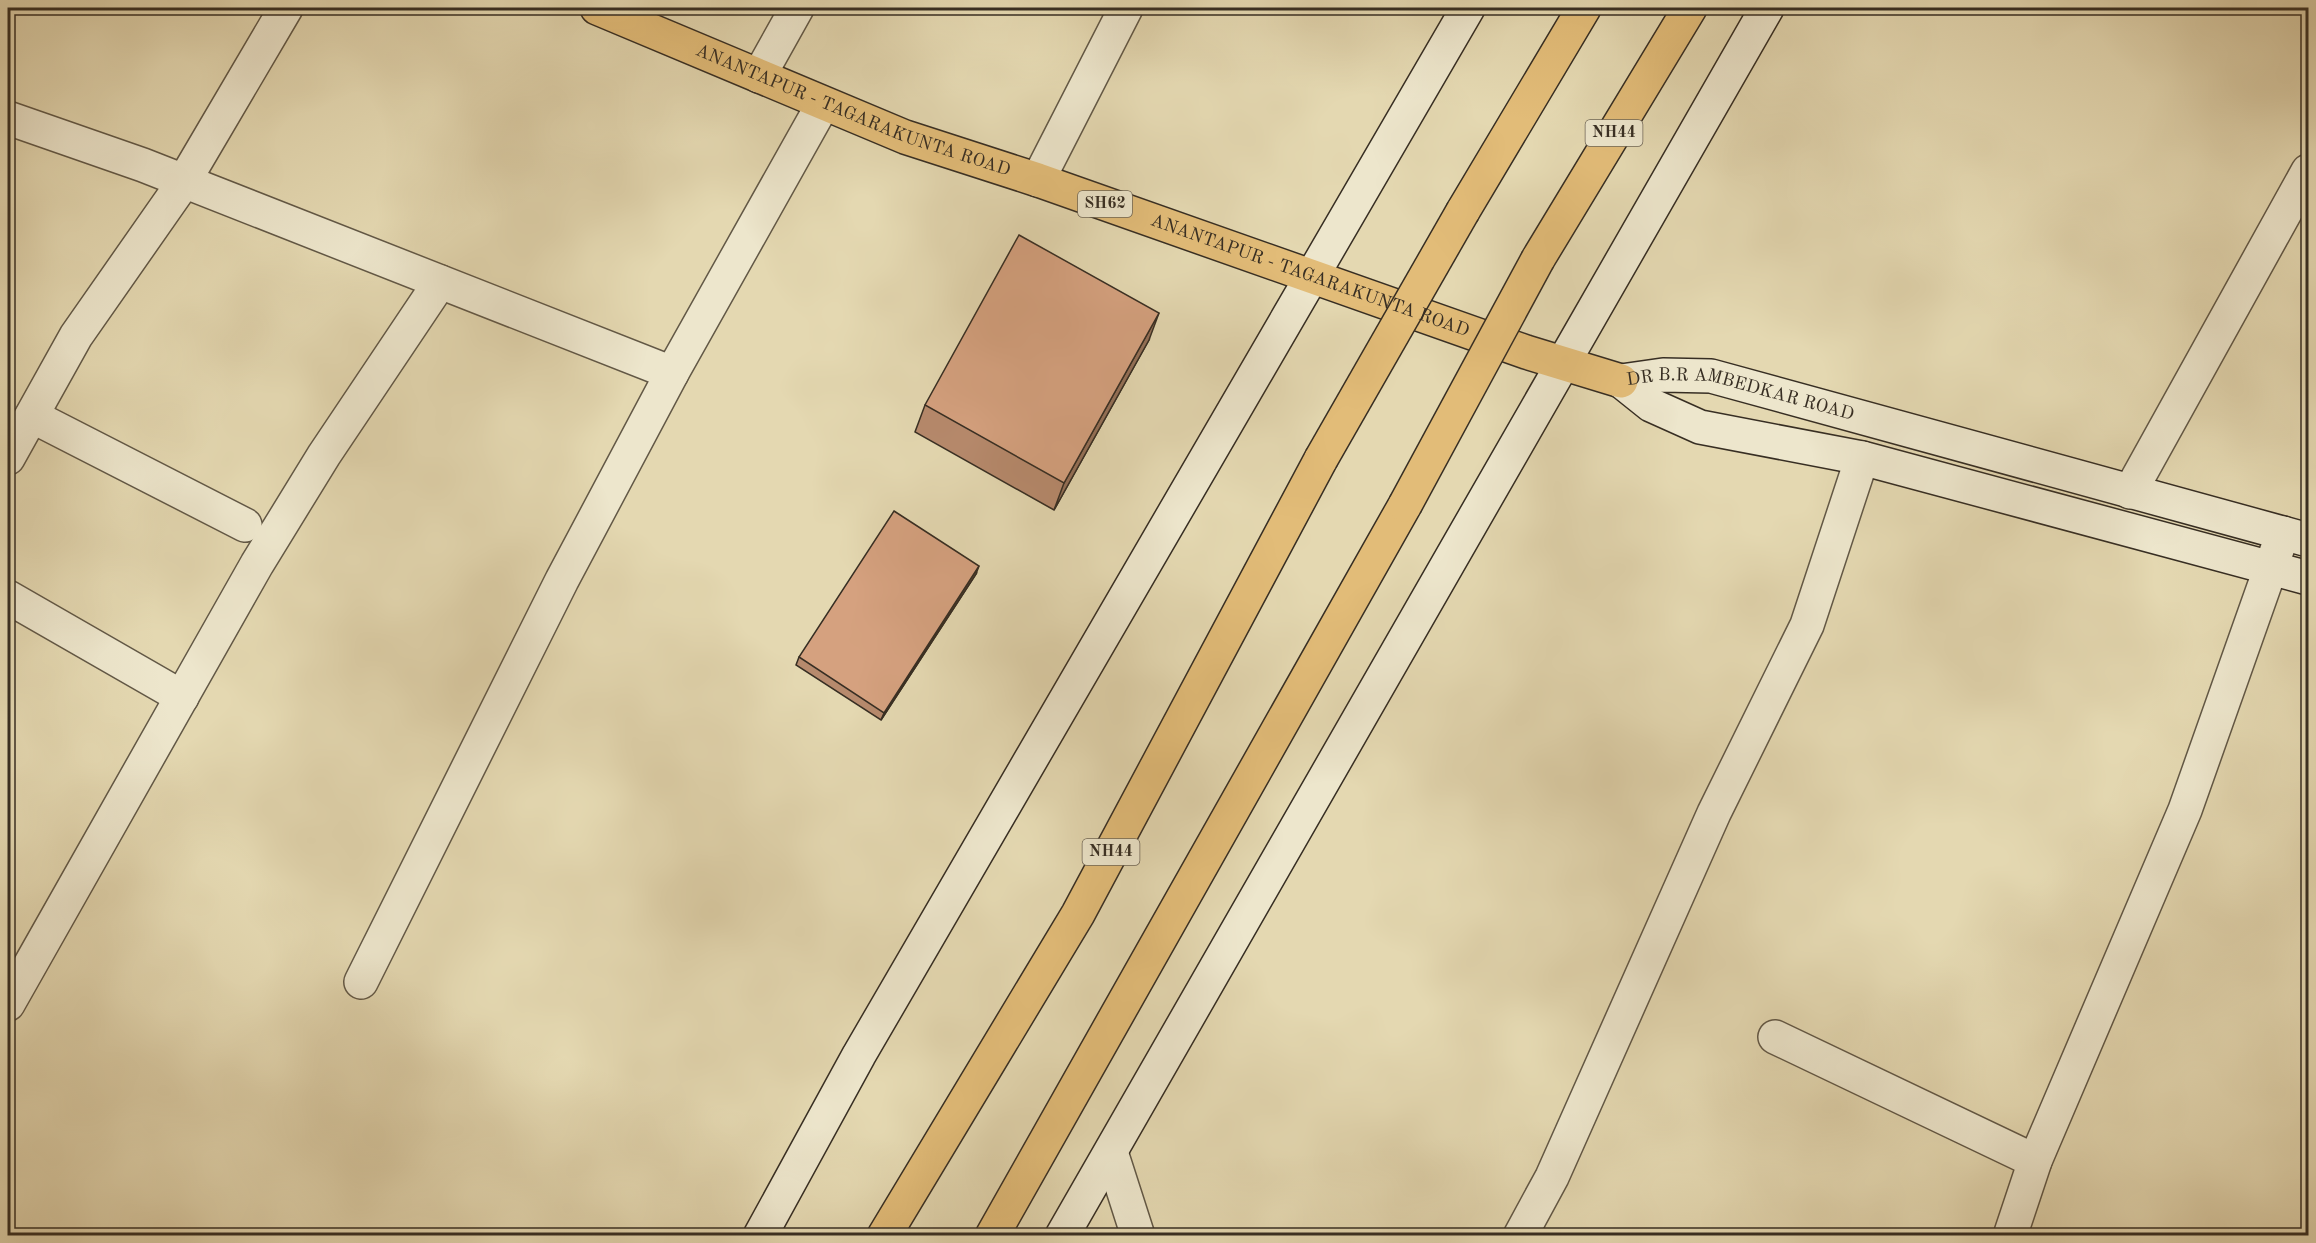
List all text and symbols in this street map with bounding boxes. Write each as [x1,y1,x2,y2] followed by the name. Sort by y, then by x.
[693,41,1013,180] street label: ANANTAPUR - TAGARAKUNTA ROAD
[1586,120,1642,146] road number: NH44
[1078,191,1132,217] road number: SH62
[1148,211,1472,340] street label: ANANTAPUR - TAGARAKUNTA ROAD
[1625,366,1856,424] street label: DR B.R AMBEDKAR ROAD
[1082,839,1140,865] road number: NH44

